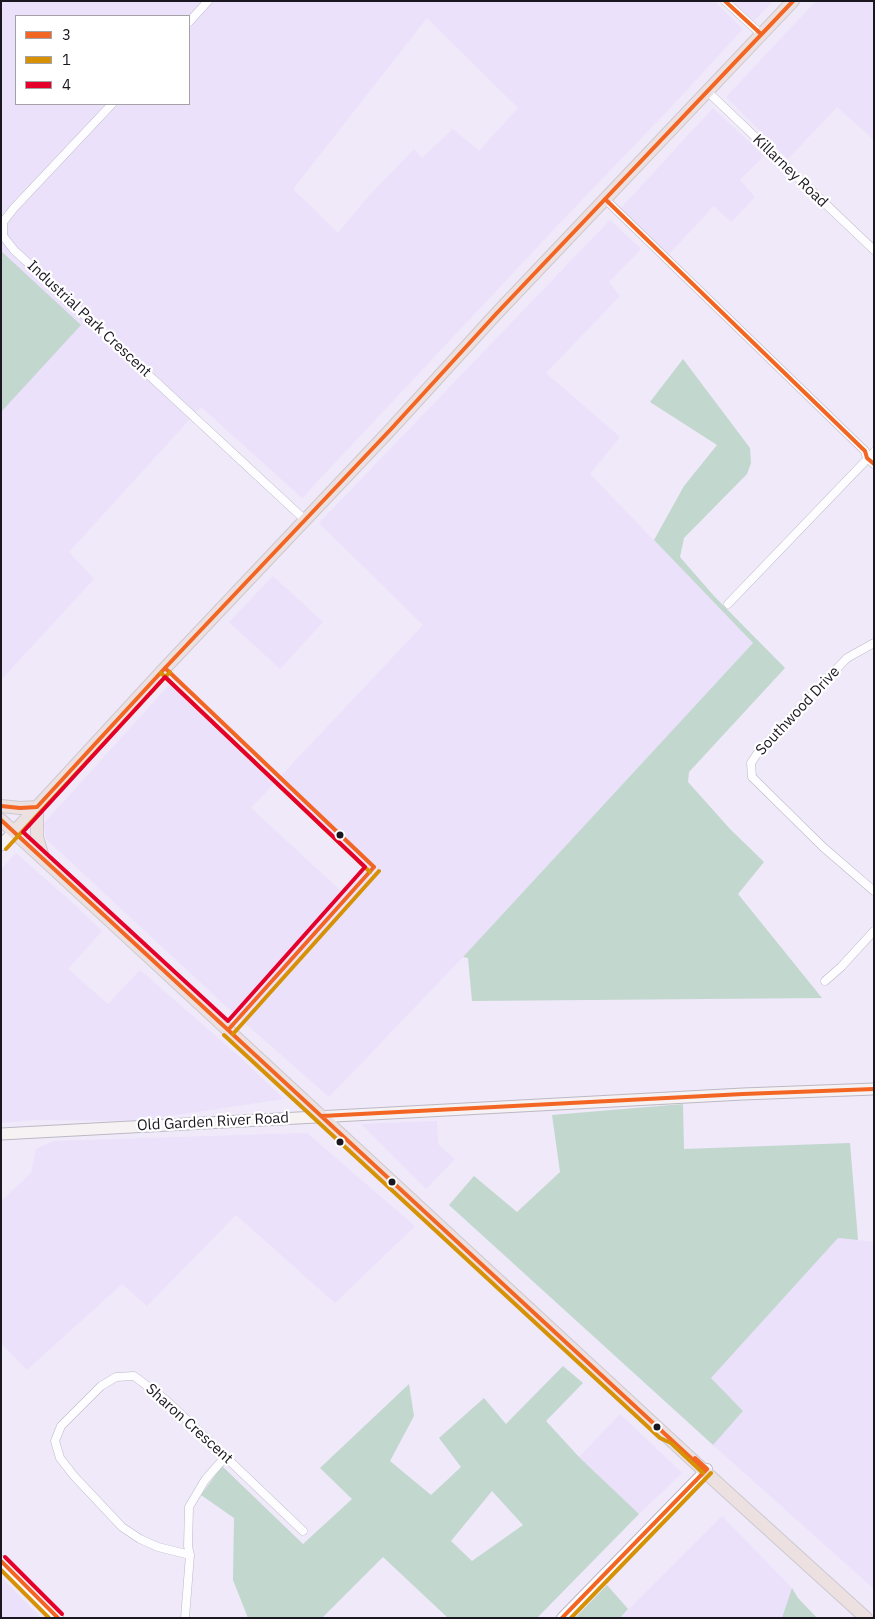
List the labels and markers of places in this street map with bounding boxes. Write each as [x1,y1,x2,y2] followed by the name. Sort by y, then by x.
[335,830,345,840] unlabelled marker
[335,1137,345,1147] unlabelled marker
[387,1177,397,1187] unlabelled marker
[652,1422,662,1432] unlabelled marker

